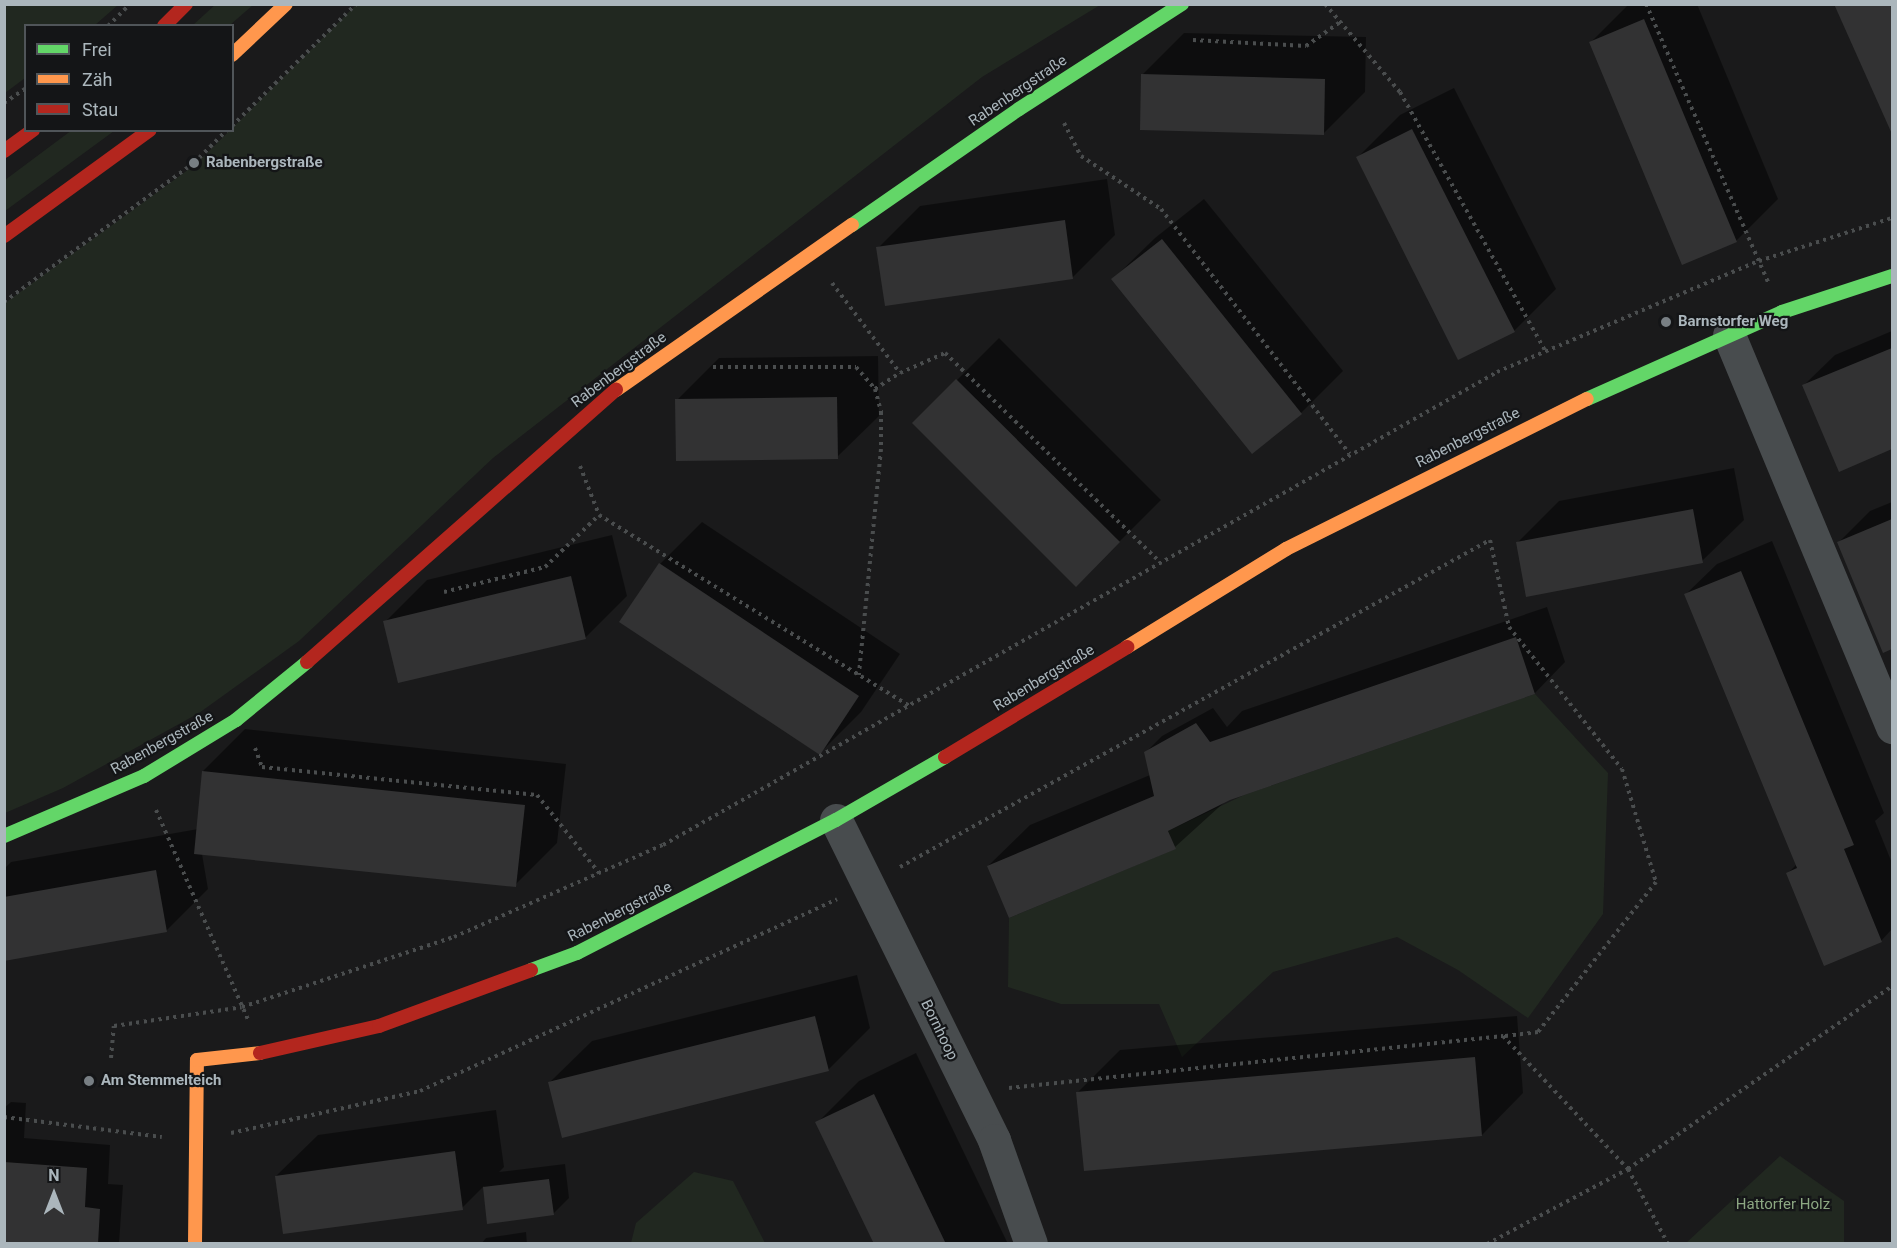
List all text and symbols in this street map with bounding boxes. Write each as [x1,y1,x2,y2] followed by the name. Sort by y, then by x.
[24,24,234,132] legend
[82,39,112,60] text: Frei
[966,52,1070,130] street label: Rabenbergstraße
[82,69,113,90] text: Zäh
[82,99,118,120] text: Stau
[206,154,323,172] place label: Rabenbergstraße
[187,156,201,170] marker: Rabenbergstraße
[1678,313,1788,331] place label: Barnstorfer Weg
[1659,315,1673,329] marker: Barnstorfer Weg
[568,328,670,412] street label: Rabenbergstraße
[1413,404,1523,472] street label: Rabenbergstraße
[990,641,1098,715] street label: Rabenbergstraße
[108,707,216,779] street label: Rabenbergstraße
[565,878,675,946] street label: Rabenbergstraße
[917,997,961,1063] street label: Bornhoop
[101,1072,221,1090] place label: Am Stemmelteich
[82,1074,96,1088] marker: Am Stemmelteich
[24,1164,84,1224] north arrow
[48,1166,60,1185] text: N
[1736,1196,1830,1214] park label: Hattorfer Holz

